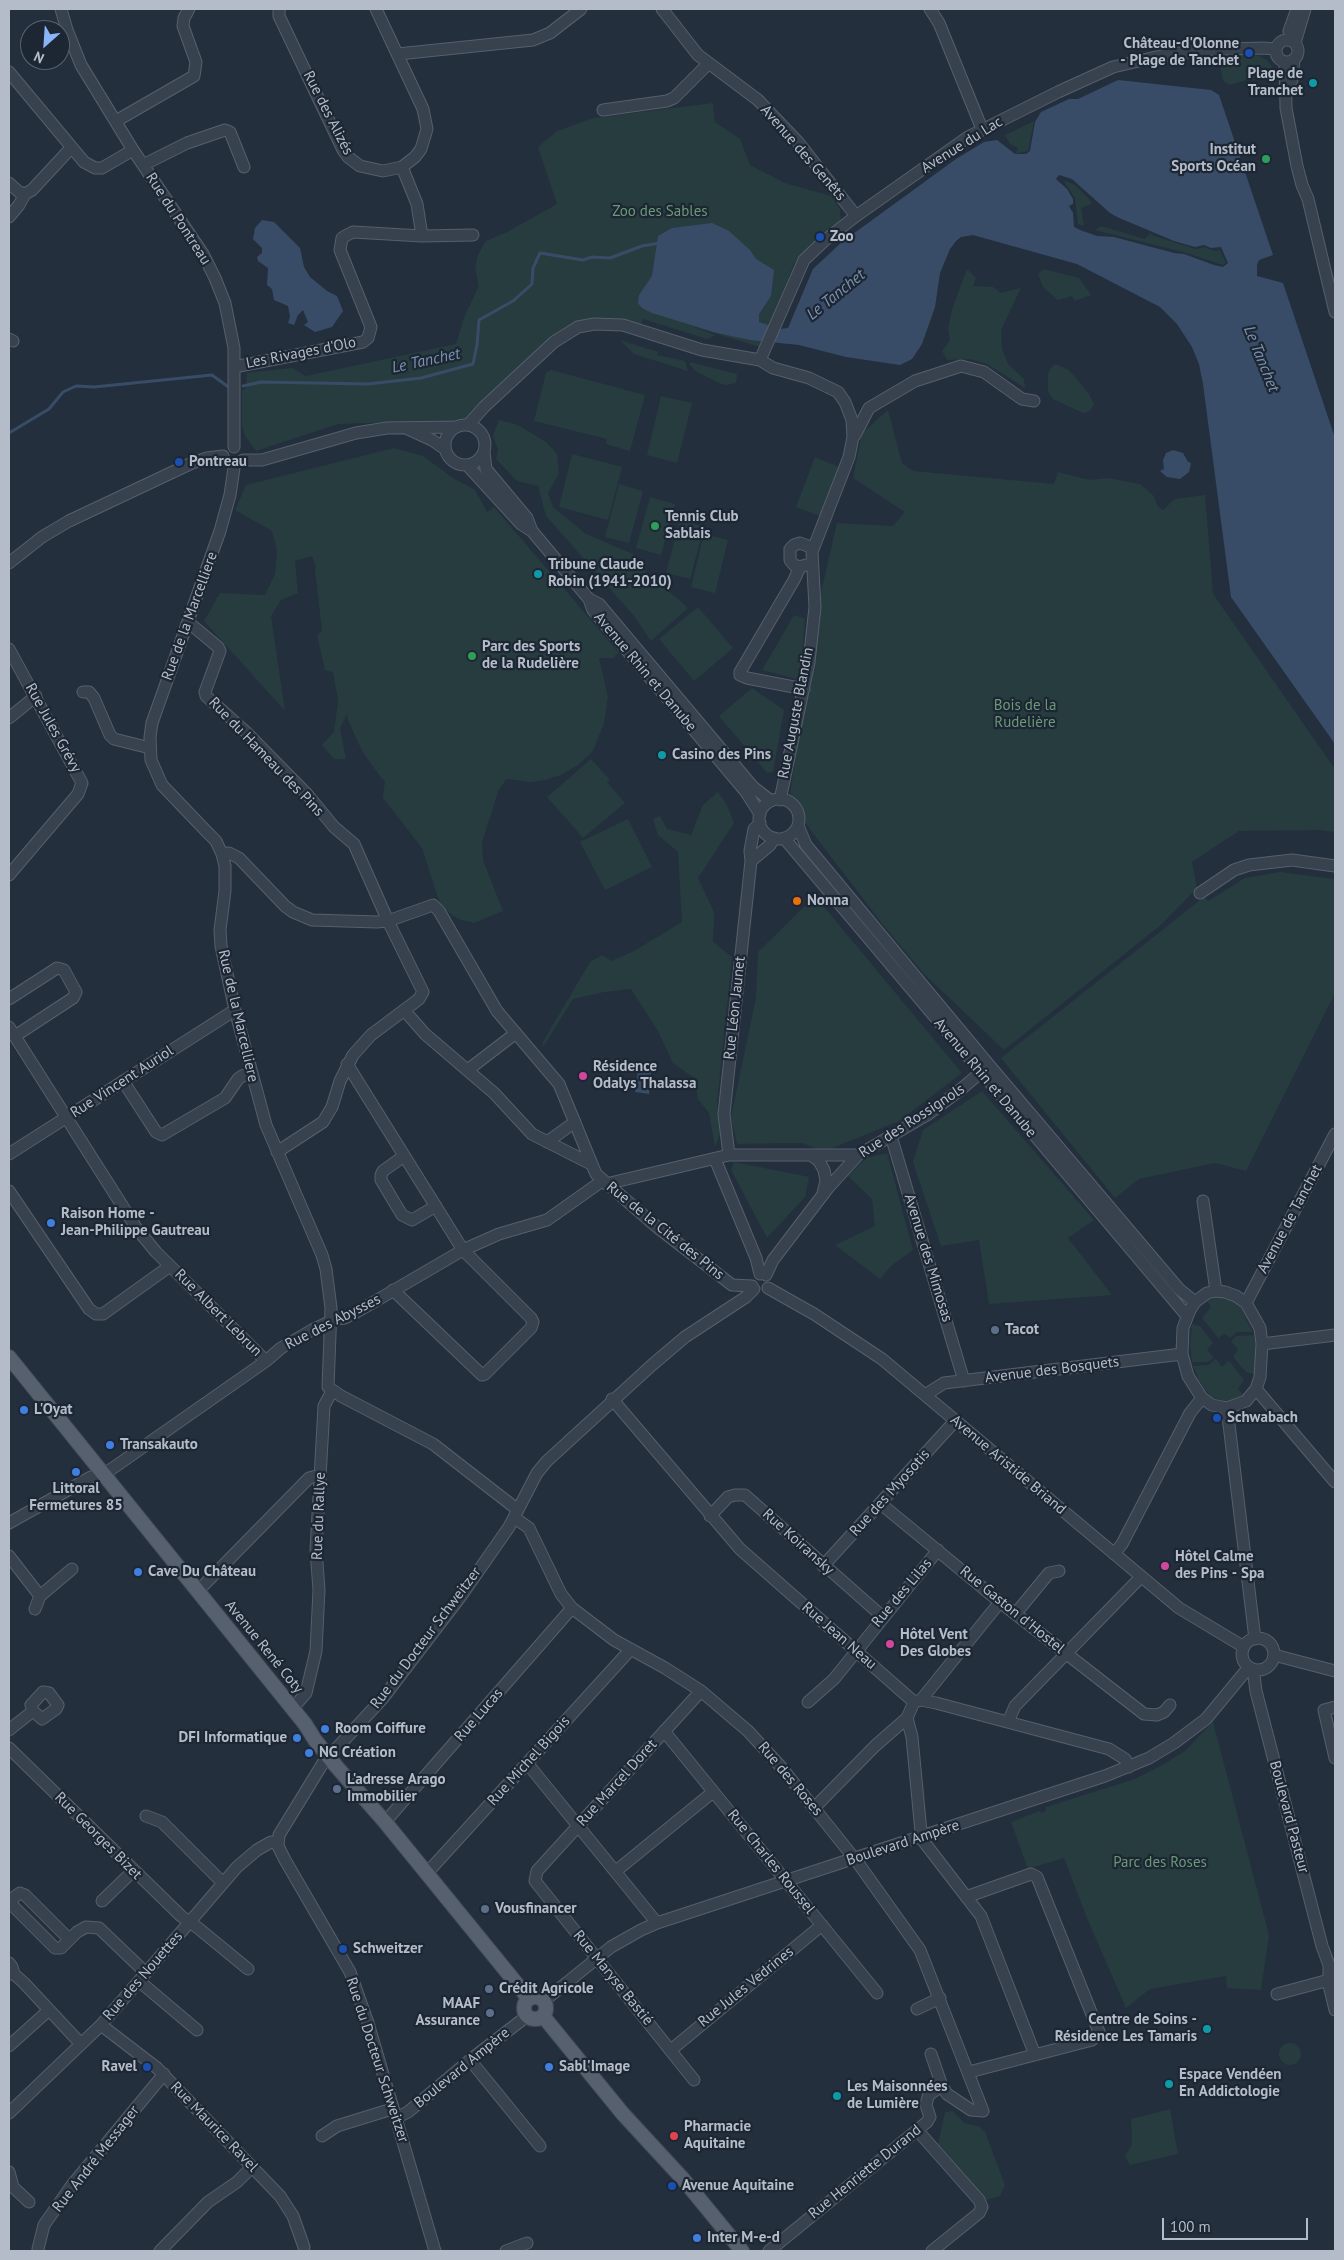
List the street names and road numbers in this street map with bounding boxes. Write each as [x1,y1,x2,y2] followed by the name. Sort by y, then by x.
[299,68,357,158] street label: Rue des Alizés
[757,101,849,205] street label: Avenue des Genêts
[918,113,1006,177] street label: Avenue du Lac
[142,170,214,268] street label: Rue du Pontreau
[244,333,358,373] street label: Les Rivages d'Olo
[158,549,222,683] street label: Rue de la Marcelliere
[590,609,700,735] street label: Avenue Rhin et Danube
[774,646,818,780] street label: Rue Auguste Blandin
[21,680,85,776] street label: Rue Jules Grévy
[204,694,328,820] street label: Rue du Hameau des Pins
[214,948,262,1084] street label: Rue de la Marcelliere
[721,955,749,1061] street label: Rue Léon Jaunet
[930,1015,1040,1141] street label: Avenue Rhin et Danube
[67,1042,177,1122] street label: Rue Vincent Auriol
[856,1080,968,1162] street label: Rue des Rossignols
[1254,1162,1326,1276] street label: Avenue de Tanchet
[603,1178,727,1284] street label: Rue de la Cité des Pins
[900,1192,956,1324] street label: Avenue des Mimosas
[171,1266,265,1360] street label: Rue Albert Lebrun
[282,1290,384,1354] street label: Rue des Abysses
[984,1353,1120,1387] street label: Avenue des Bosquets
[947,1411,1069,1519] street label: Avenue Aristide Briand
[846,1446,934,1540] street label: Rue des Myosotis
[308,1472,330,1560] street label: Rue du Rallye
[758,1505,838,1579] street label: Rue Koiransky
[868,1555,936,1631] street label: Rue des Lilas
[956,1562,1068,1658] street label: Rue Gaston d'Hostel
[367,1564,485,1712] street label: Rue du Docteur Schweitzer
[221,1597,307,1697] street label: Avenue René Coty
[798,1599,880,1673] street label: Rue Jean Neau
[451,1685,507,1745] street label: Rue Lucas
[484,1712,574,1810] street label: Rue Michel Bigois
[573,1736,661,1830] street label: Rue Marcel Doret
[754,1738,826,1820] street label: Rue des Roses
[1265,1759,1313,1875] street label: Boulevard Pasteur
[51,1789,145,1883] street label: Rue Georges Bizet
[723,1806,819,1918] street label: Rue Charles Roussel
[844,1816,962,1870] street label: Boulevard Ampère
[569,1927,657,2029] street label: Rue Maryse Bastié
[99,1928,187,2024] street label: Rue des Nouettes
[695,1943,797,2031] street label: Rue Jules Vedrines
[342,1975,412,2145] street label: Rue du Docteur Schweitzer
[411,2024,513,2112] street label: Boulevard Ampère
[166,2078,262,2176] street label: Rue Maurice Ravel
[49,2102,143,2216] street label: Rue André Messager
[805,2121,925,2223] street label: Rue Henriette Durand

